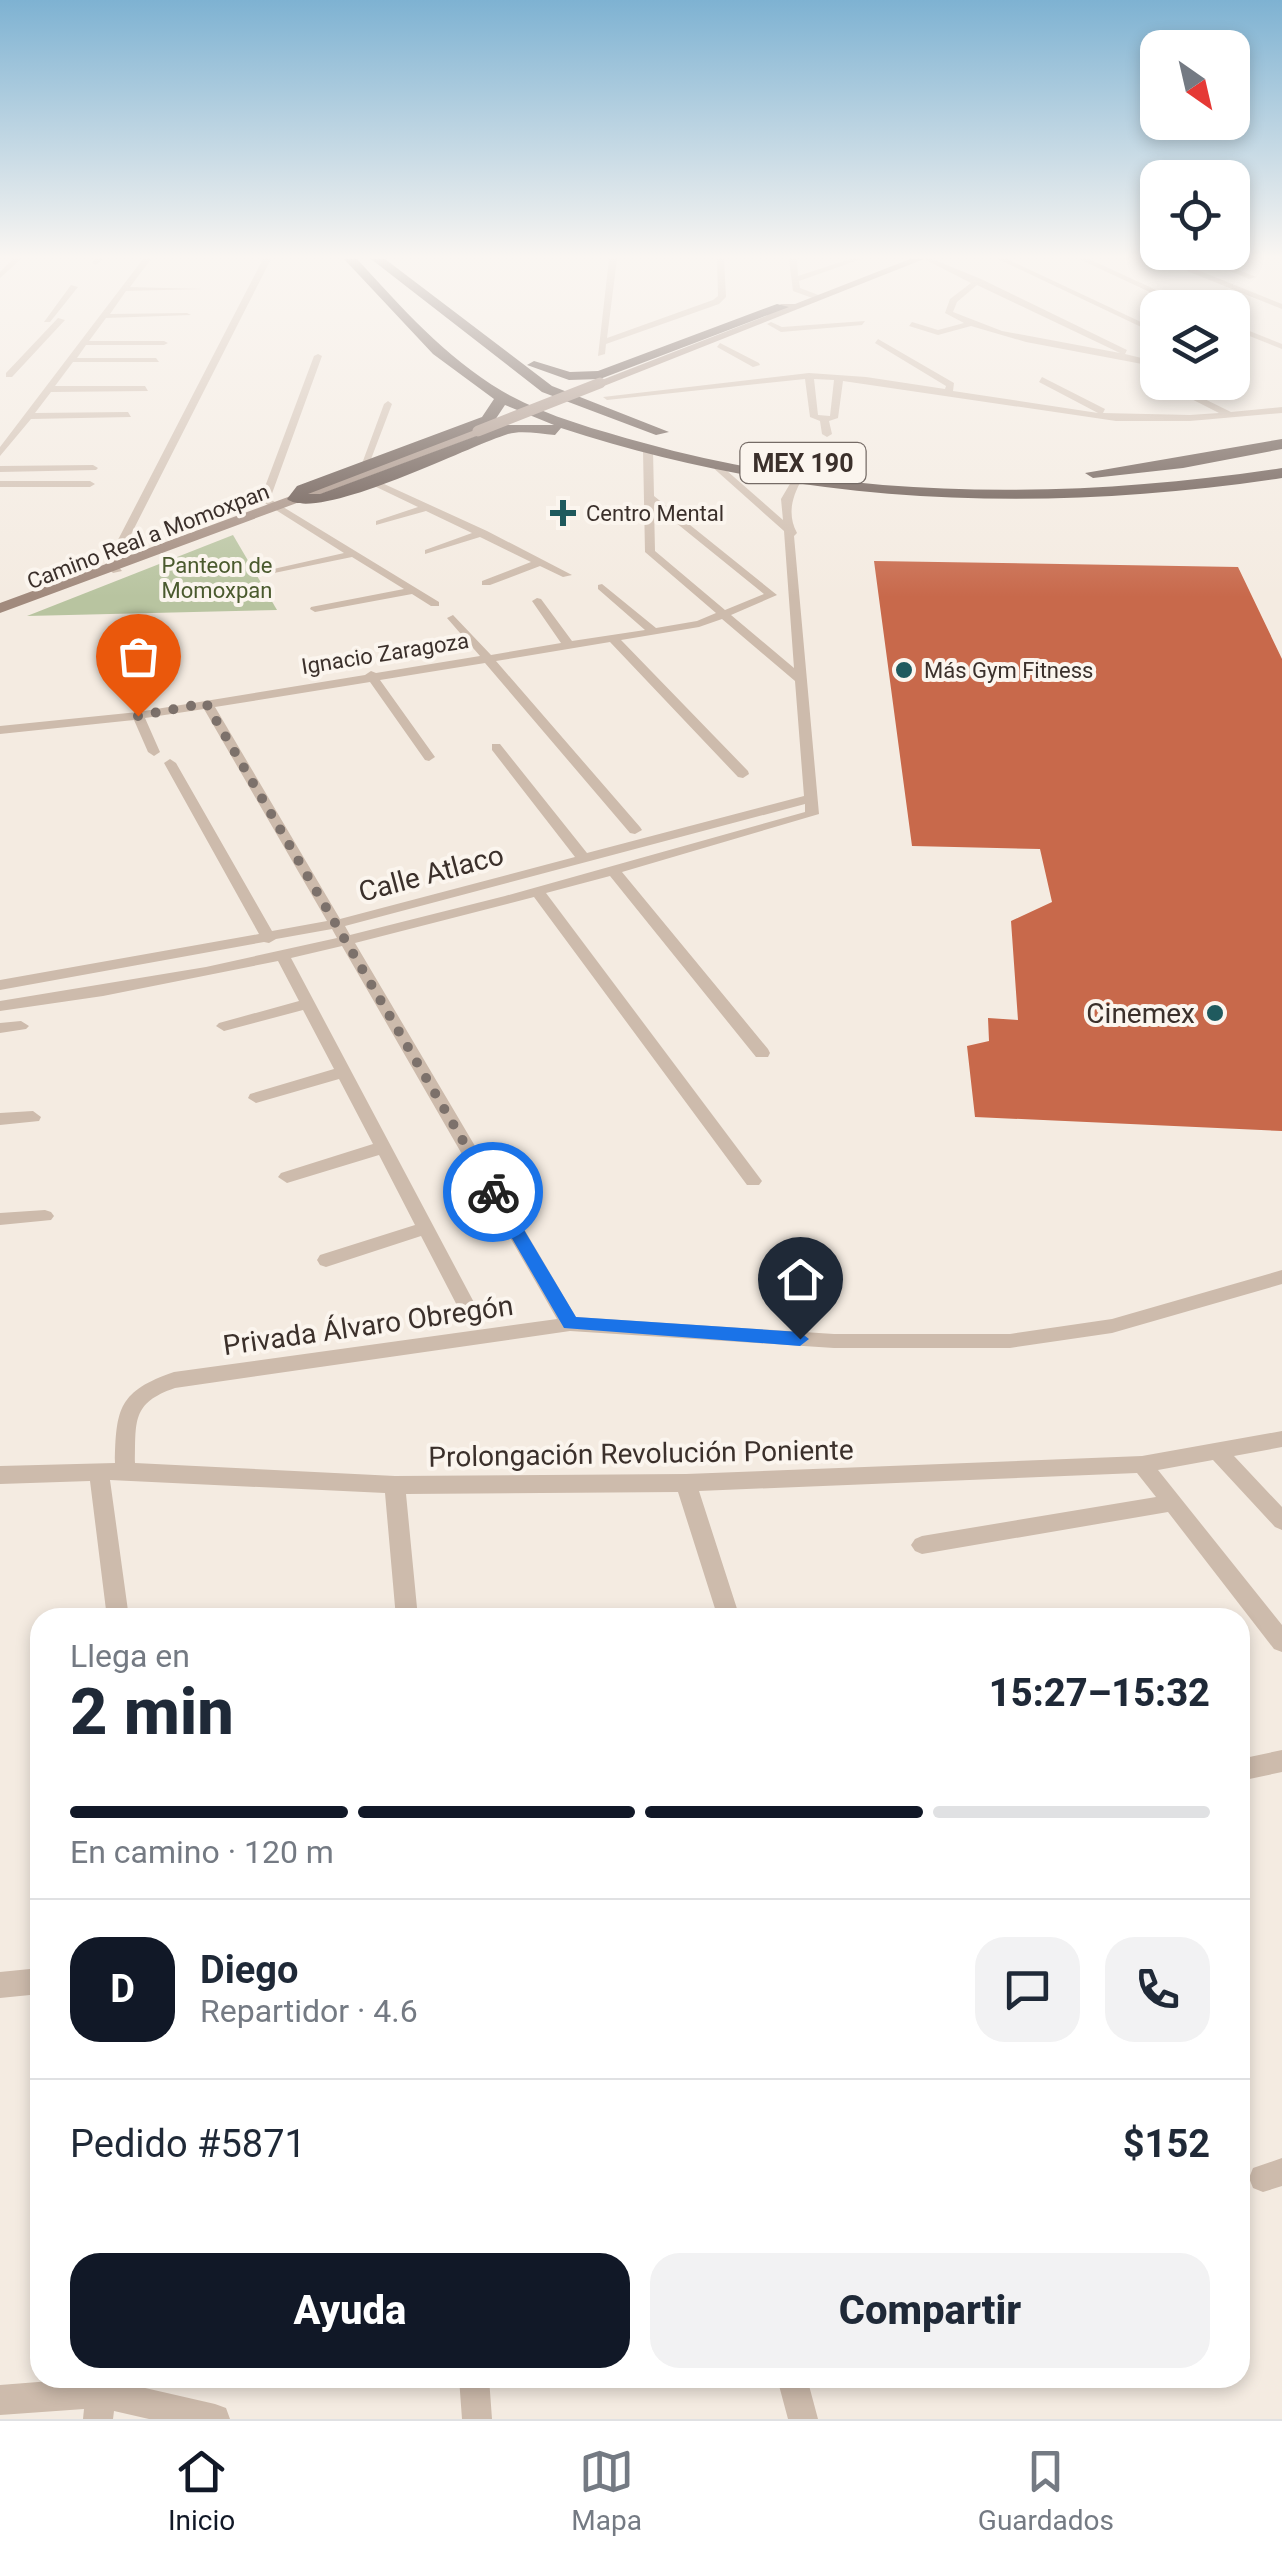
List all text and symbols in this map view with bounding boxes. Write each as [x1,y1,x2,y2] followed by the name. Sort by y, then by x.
[1140,30,1250,140] north arrow
[1140,30,1250,400] map controls
[1140,160,1250,270] button: locate
[1140,290,1250,400] button: layers
[740,443,866,483] road number: MEX 190
[24,479,273,594] street label: Camino Real a Momoxpan
[550,500,576,526] marker: Centro Mental
[586,501,724,526] place label: Centro Mental
[162,553,272,603] park label: Panteon de Momoxpan
[96,614,181,717] pin
[300,628,471,679] street label: Ignacio Zaragoza
[111,629,166,684] icon: bag
[924,658,1093,683] place label: Más Gym Fitness
[893,659,915,681] marker: Más Gym Fitness
[355,838,507,909] street label: Calle Atlaco
[1086,997,1195,1030] place label: Cinemex
[1204,1002,1226,1024] marker: Cinemex
[443,1142,543,1242] courier
[466,1165,521,1220] icon: bike
[758,1237,843,1340] pin
[773,1252,828,1307] icon: home
[221,1289,515,1362] street label: Privada Álvaro Obregón
[428,1433,854,1474] street label: Prolongación Revolución Poniente
[70,1637,190,1675] text: Llega en
[989,1671,1210,1715] text: 15:27–15:32
[70,1674,234,1750] text: 2 min
[70,1833,334,1871] text: En camino · 120 m
[975,1937,1080,2042] button: chat
[1105,1937,1210,2042] button: phone
[200,1948,298,1992] text: Diego
[110,1967,135,2011] text: D
[200,1992,418,2030] text: Repartidor · 4.6
[70,2122,306,2166] text: Pedido #5871
[1123,2122,1210,2166] text: $152
[70,2253,630,2368] button: Ayuda
[650,2253,1210,2368] button: Compartir
[168,2444,235,2537] tab: Inicio
[571,2444,642,2537] tab: Mapa
[978,2444,1114,2537] tab: Guardados

